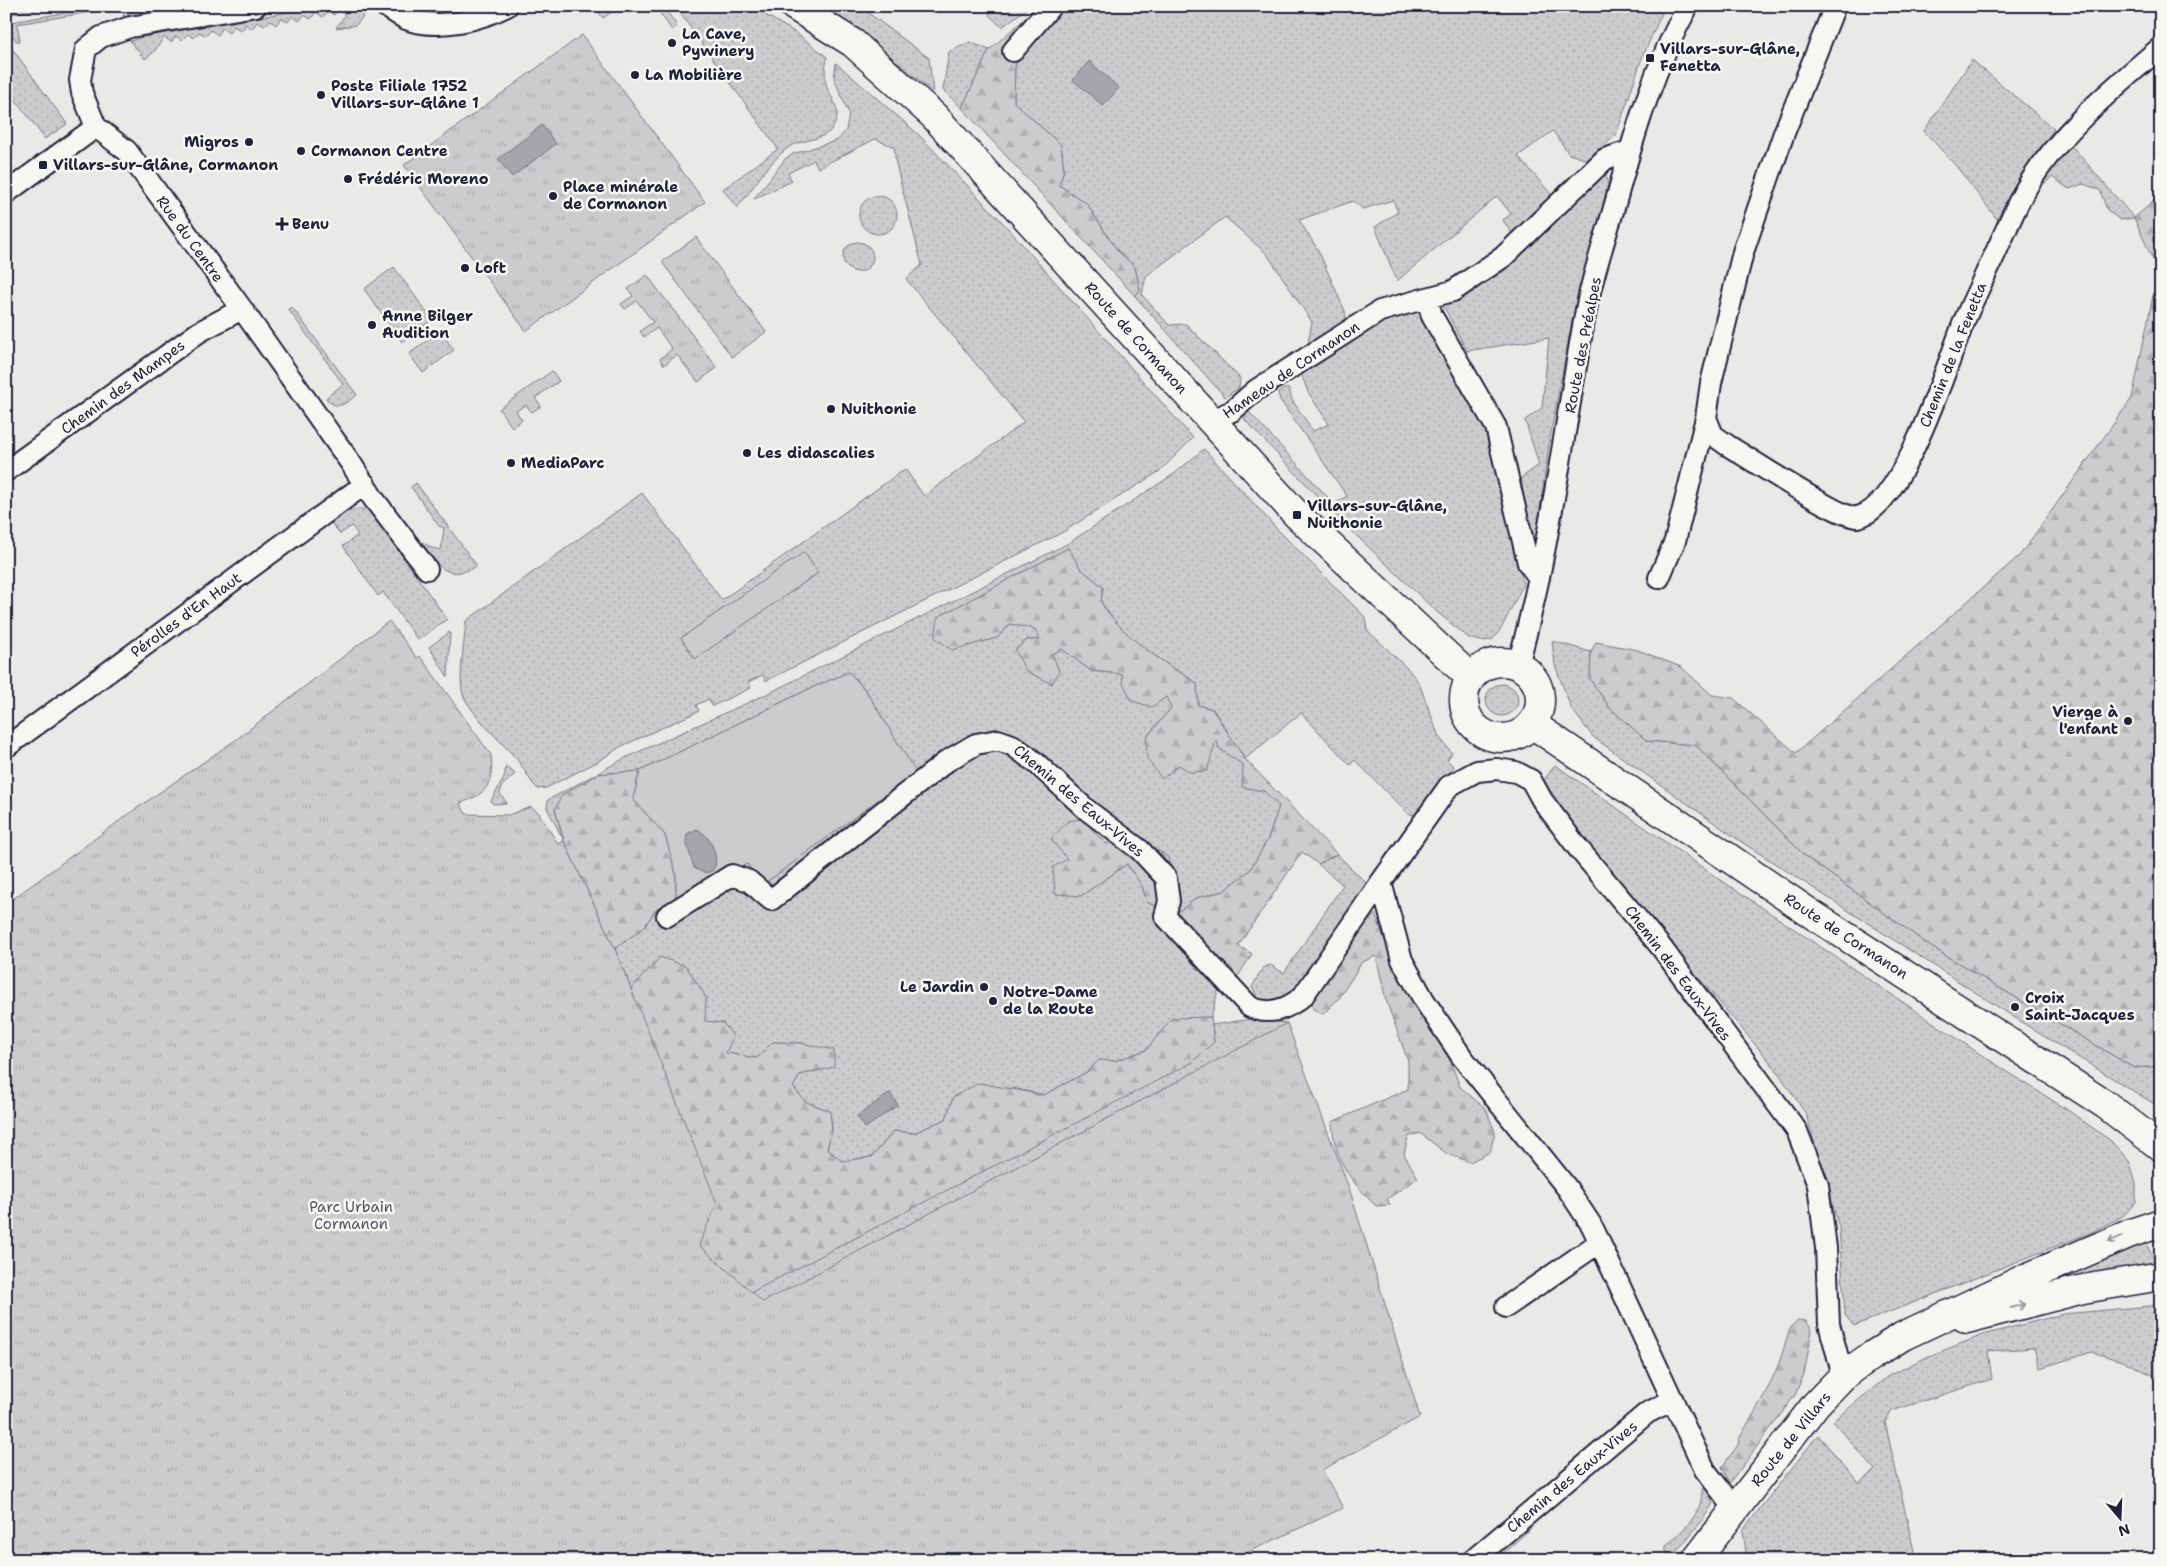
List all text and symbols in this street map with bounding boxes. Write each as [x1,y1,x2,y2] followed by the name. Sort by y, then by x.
[682,24,755,61] place label: La Cave, Pywinery
[666,37,678,49] marker: La Cave, Pywinery
[1660,39,1800,76] place label: Villars-sur-Glâne, Fenetta
[1644,52,1656,64] marker: Villars-sur-Glâne, Fenetta
[645,65,742,85] place label: La Mobilière
[629,69,641,81] marker: La Mobilière
[331,76,479,113] place label: Poste Filiale 1752 Villars-sur-Glâne 1
[315,89,327,101] marker: Poste Filiale 1752 Villars-sur-Glâne 1
[184,132,239,152] place label: Migros
[243,136,255,148] marker: Migros
[311,141,448,161] place label: Cormanon Centre
[295,145,307,157] marker: Cormanon Centre
[53,155,278,175] place label: Villars-sur-Glâne, Cormanon
[37,159,49,171] marker: Villars-sur-Glâne, Cormanon
[358,169,489,189] place label: Frédéric Moreno
[342,173,354,185] marker: Frédéric Moreno
[563,177,678,214] place label: Place minérale de Cormanon
[547,190,559,202] marker: Place minérale de Cormanon
[152,192,228,286] street label: Rue du Centre
[292,214,329,234] place label: Benu
[276,218,288,230] marker: Benu
[475,258,506,278] place label: Loft
[459,262,471,274] marker: Loft
[1560,275,1606,415] street label: Route des Préalpes
[1080,278,1192,398] street label: Route de Cormanon
[1915,279,1992,430] street label: Chemin de la Fenetta
[382,306,473,343] place label: Anne Bilger Audition
[1219,317,1363,423] street label: Hameau de Cormanon
[366,319,378,331] marker: Anne Bilger Audition
[57,335,189,439] street label: Chemin des Mampes
[841,399,917,419] place label: Nuithonie
[825,403,837,415] marker: Nuithonie
[757,443,875,463] place label: Les didascalies
[741,447,753,459] marker: Les didascalies
[521,453,604,473] place label: MediaParc
[505,457,517,469] marker: MediaParc
[1307,496,1447,533] place label: Villars-sur-Glâne, Nuithonie
[1291,509,1303,521] marker: Villars-sur-Glâne, Nuithonie
[127,568,245,662] street label: Pérolles d'En Haut
[2052,702,2119,739] place label: Vierge à l'enfant
[2122,715,2134,727] marker: Vierge à l'enfant
[1009,740,1149,862] street label: Chemin des Eaux-Vives
[1780,888,1912,984] street label: Route de Cormanon
[1620,901,1736,1045] street label: Chemin des Eaux-Vives
[900,977,974,997] place label: Le Jardin
[978,981,990,993] marker: Le Jardin
[1003,982,1098,1019] place label: Notre-Dame de la Route
[2025,988,2135,1025] place label: Croix Saint-Jacques
[987,995,999,1007] marker: Notre-Dame de la Route
[2009,1001,2021,1013] marker: Croix Saint-Jacques
[309,1197,393,1234] park label: Parc Urbain Cormanon
[2108,1235,2123,1245] one-way arrow
[2009,1301,2025,1310] one-way arrow
[1747,1387,1835,1491] street label: Route de Villars
[1502,1416,1642,1538] street label: Chemin des Eaux-Vives
[2094,1494,2144,1544] north arrow
[2116,1520,2132,1541] text: N

